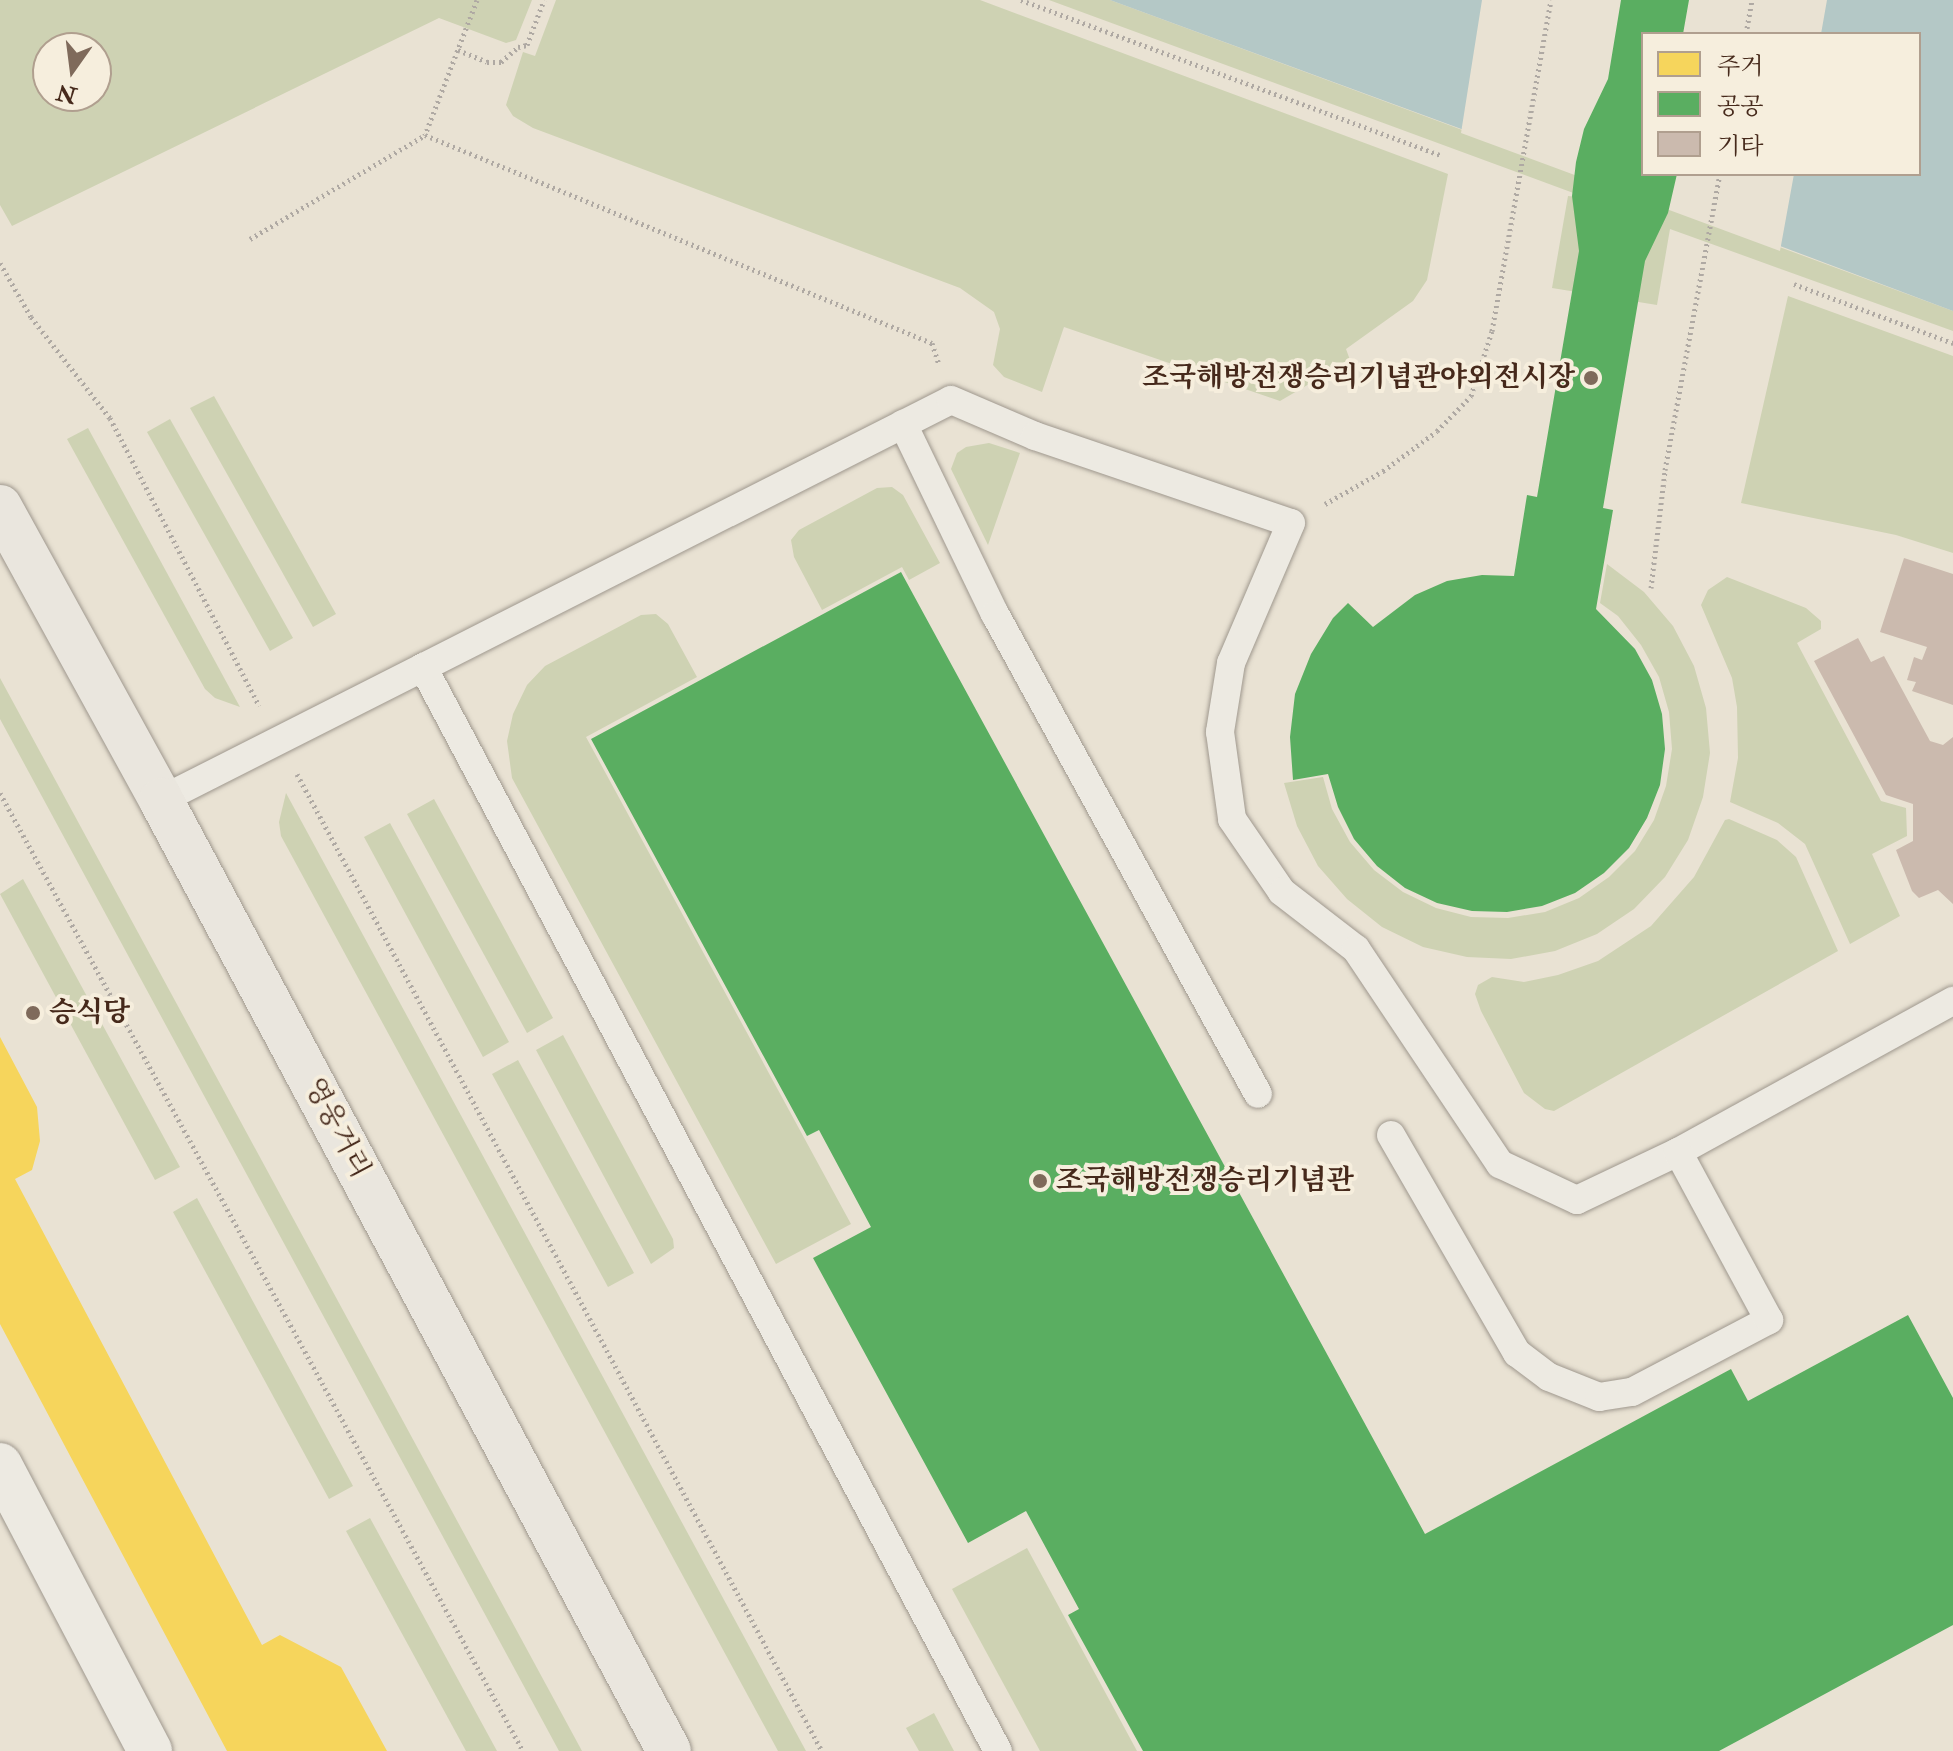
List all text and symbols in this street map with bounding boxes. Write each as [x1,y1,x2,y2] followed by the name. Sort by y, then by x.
[32,32,112,112] north arrow
[1641,32,1921,176] legend
[1717,51,1763,82] text: 주거
[54,77,80,109] text: N
[1717,91,1763,122] text: 공공
[1717,131,1763,162] text: 기타
[1142,361,1575,395] place label: 조국해방전쟁승리기념관야외전시장
[1582,369,1600,387] marker: 조국해방전쟁승리기념관야외전시장
[49,996,130,1030] place label: 승식당
[24,1004,42,1022] marker: 승식당
[297,1072,377,1184] street label: 영웅거리
[1056,1164,1354,1198] place label: 조국해방전쟁승리기념관
[1031,1172,1049,1190] marker: 조국해방전쟁승리기념관

